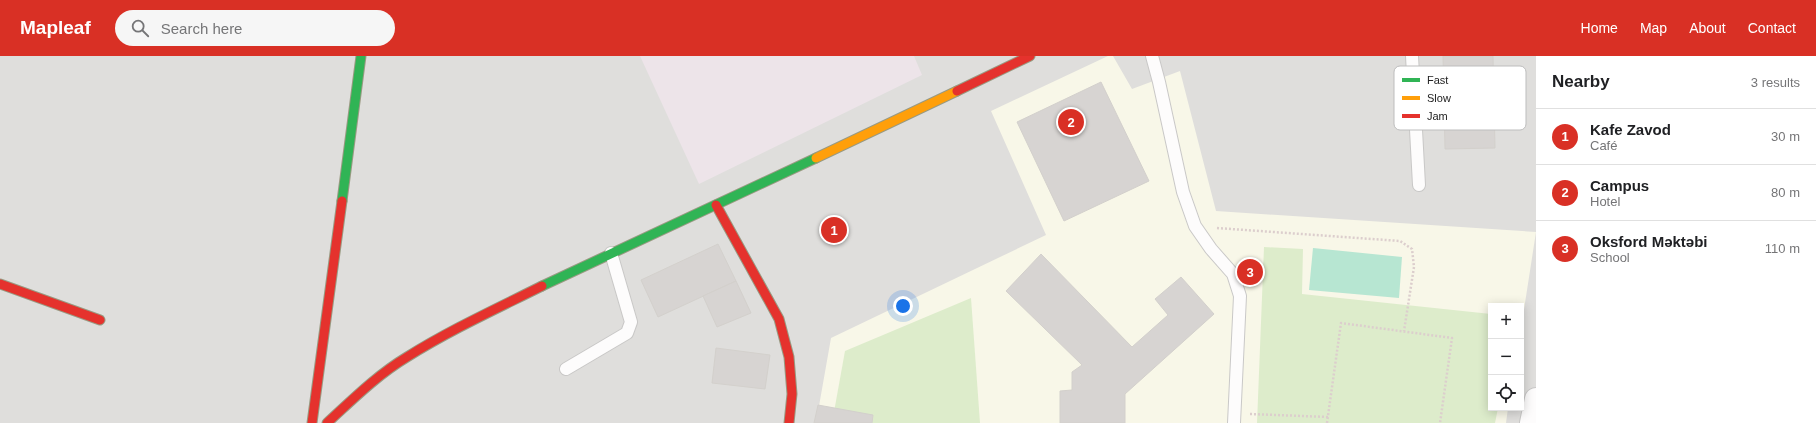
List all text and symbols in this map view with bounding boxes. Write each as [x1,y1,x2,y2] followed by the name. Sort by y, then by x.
[115,10,395,46] search box
[20,17,91,38] text: Mapleaf
[129,17,151,39] icon: search
[161,20,242,37] text: Search here
[1581,20,1618,36] text: Home
[1640,20,1667,36] text: Map
[1689,20,1726,36] text: About
[1748,20,1796,36] text: Contact
[1394,66,1526,130] legend
[1552,72,1610,91] text: Nearby
[1427,74,1448,86] text: Fast
[1751,75,1800,90] text: 3 results
[1427,92,1451,104] text: Slow
[1058,107,1084,137] pin: 2
[1427,110,1448,122] text: Jam
[1590,121,1671,138] text: Kafe Zavod
[1561,129,1569,144] text: 1
[1771,129,1800,144] text: 30 m
[1590,138,1617,153] text: Café
[1590,177,1649,194] text: Campus
[1561,185,1569,200] text: 2
[1771,185,1800,200] text: 80 m
[1590,194,1620,209] text: Hotel
[821,215,847,245] pin: 1
[1590,233,1708,250] text: Oksford Məktəbi
[1561,241,1569,256] text: 3
[1765,241,1800,256] text: 110 m
[1590,250,1630,265] text: School
[1237,257,1263,287] pin: 3
[893,296,913,316] your location
[1488,303,1524,411] map controls
[1488,303,1524,339] button: +
[1488,339,1524,375] button: −
[1488,375,1524,411] button: locate

